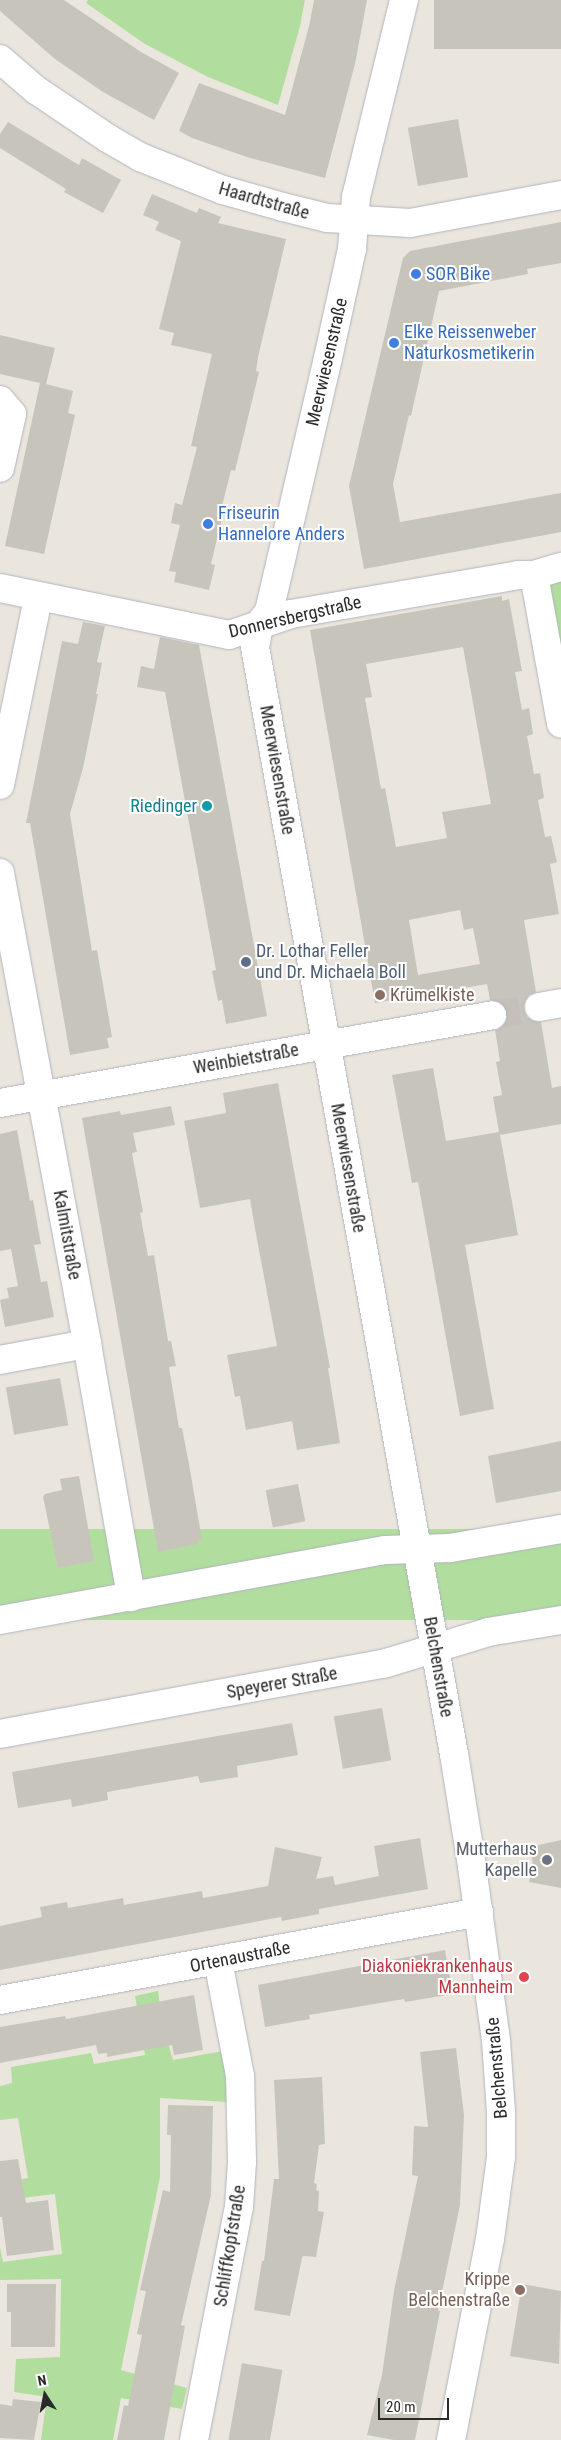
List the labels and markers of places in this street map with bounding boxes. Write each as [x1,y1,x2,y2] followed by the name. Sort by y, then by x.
[426,263,490,285] place label: SOR Bike
[410,268,422,280] marker: SOR Bike
[404,322,536,364] place label: Elke Reissenweber Naturkosmetikerin
[388,337,400,349] marker: Elke Reissenweber Naturkosmetikerin
[218,503,345,546] place label: Friseurin Hannelore Anders
[202,518,214,530] marker: Friseurin Hannelore Anders
[130,795,197,817] place label: Riedinger
[201,800,213,812] marker: Riedinger
[256,941,406,984] place label: Dr. Lothar Feller und Dr. Michaela Boll
[240,956,252,968] marker: Dr. Lothar Feller und Dr. Michaela Boll
[390,984,474,1006] place label: Krümelkiste
[374,989,386,1001] marker: Krümelkiste
[456,1839,537,1882] place label: Mutterhaus Kapelle
[541,1854,553,1866] marker: Mutterhaus Kapelle
[362,1956,513,1998] place label: Diakoniekrankenhaus Mannheim
[517,1970,531,1984] marker: Diakoniekrankenhaus Mannheim
[408,2269,510,2312] place label: Krippe Belchenstraße
[514,2284,526,2296] marker: Krippe Belchenstraße

